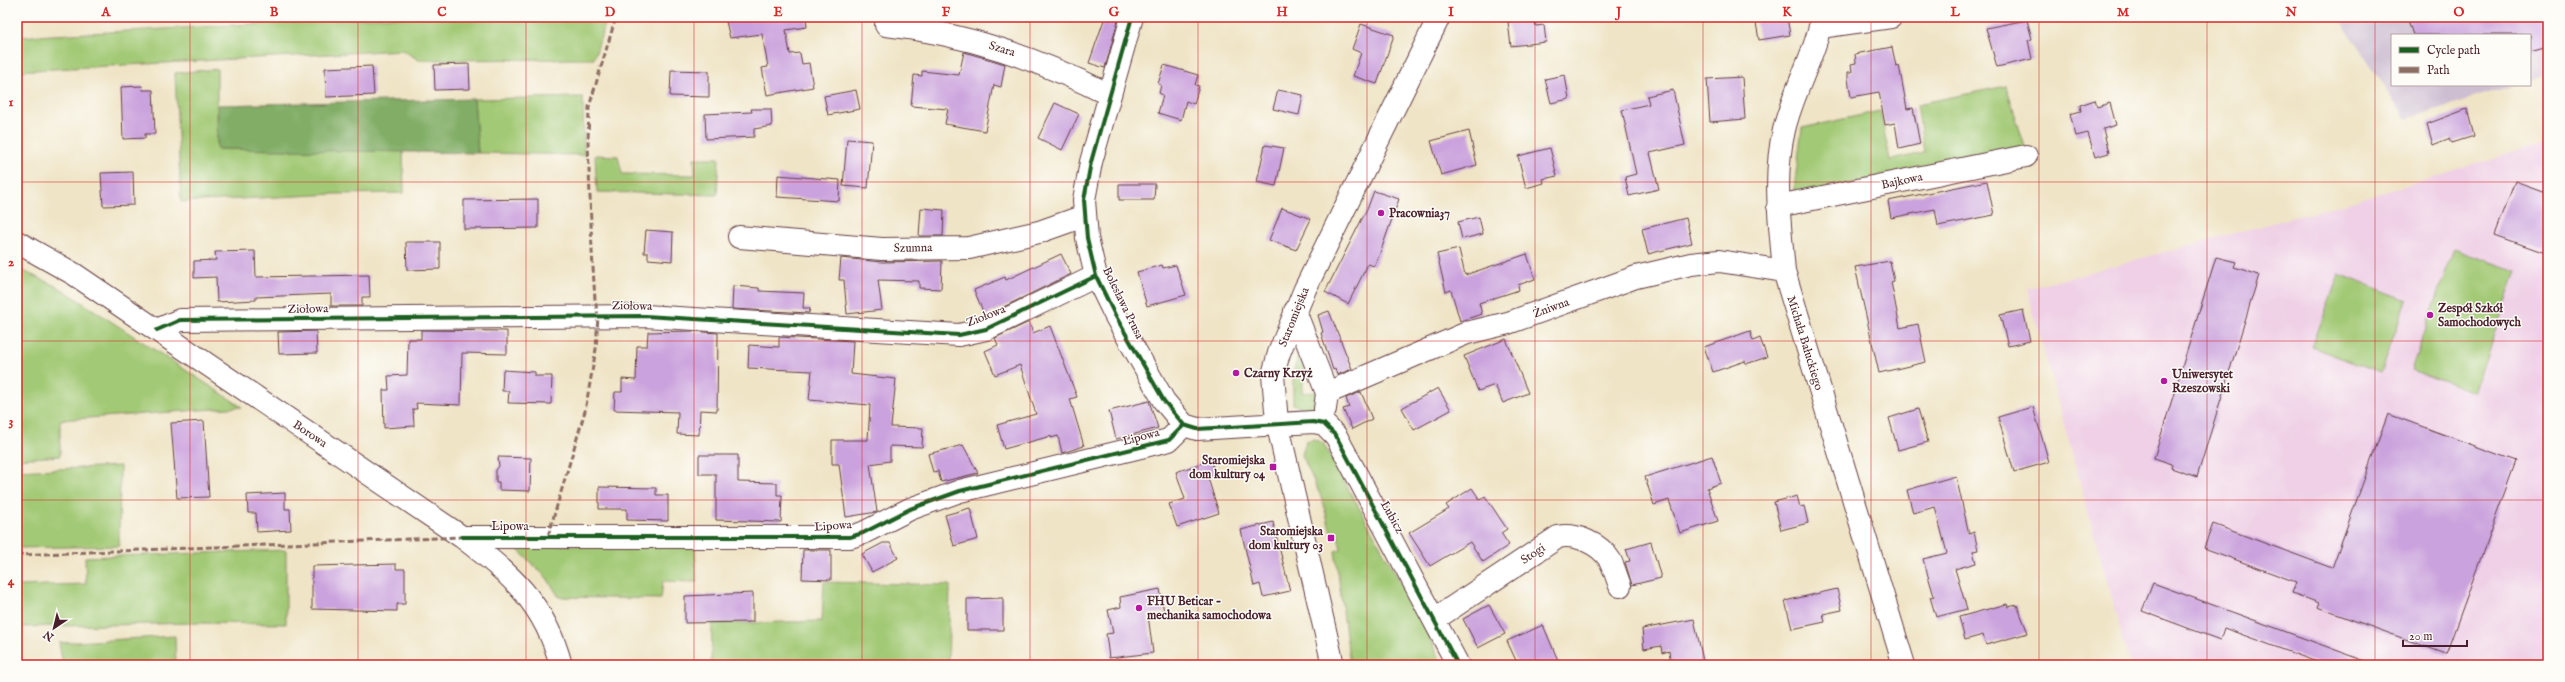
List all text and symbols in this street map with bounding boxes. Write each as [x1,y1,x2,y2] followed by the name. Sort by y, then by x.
[101,4,112,21] text: A
[270,4,279,21] text: B
[437,4,447,21] text: C
[605,4,616,21] text: D
[773,4,783,21] text: E
[942,4,951,21] text: F
[1109,4,1120,21] text: G
[1276,4,1288,21] text: H
[1448,4,1454,21] text: I
[1614,4,1622,21] text: J
[1782,4,1792,21] text: K
[1949,4,1960,21] text: L
[2117,4,2130,21] text: M
[2284,4,2297,21] text: N
[2454,4,2465,21] text: O
[2391,34,2531,86] legend
[987,38,1018,60] street label: Szara
[2427,43,2481,59] text: Cycle path
[2427,63,2450,78] text: Path
[9,94,14,111] text: 1
[1880,169,1925,193] street label: Bajkowa
[1389,206,1450,221] place label: Pracownia37
[1376,208,1386,218] marker: Pracownia37
[893,240,933,256] street label: Szumna
[8,254,14,271] text: 2
[1099,265,1147,342] street label: Bolesława Prusa
[1275,284,1313,349] street label: Staromiejska
[1531,293,1572,321] street label: Żniwna
[1783,294,1827,393] street label: Michała Bałuckiego
[612,298,653,314] street label: Ziołowa
[288,301,329,317] street label: Ziołowa
[964,301,1008,330] street label: Ziołowa
[2438,301,2522,331] place label: Zespół Szkół Samochodowych
[2425,310,2435,320] marker: Zespół Szkół Samochodowych
[1244,366,1313,382] place label: Czarny Krzyż
[2171,367,2234,396] place label: Uniwersytet Rzeszowski
[1231,368,1241,378] marker: Czarny Krzyż
[2159,376,2169,386] marker: Uniwersytet Rzeszowski
[9,413,14,430] text: 3
[290,417,331,451] street label: Borowa
[1121,425,1162,450] street label: Lipowa
[1189,453,1266,483] place label: Staromiejska dom kultury 04
[1268,462,1278,472] marker: Staromiejska dom kultury 04
[1377,498,1407,536] street label: Lubicz
[814,517,853,536] street label: Lipowa
[491,519,530,535] street label: Lipowa
[1249,524,1324,554] place label: Staromiejska dom kultury 03
[1326,533,1336,543] marker: Staromiejska dom kultury 03
[1518,540,1548,568] street label: Stogi
[8,573,15,590] text: 4
[1147,594,1272,623] place label: FHU Beticar - mechanika samochodowa
[1134,603,1144,613] marker: FHU Beticar - mechanika samochodowa
[34,608,74,648] north arrow
[2403,622,2467,648] scale bar
[41,627,58,644] text: N
[2409,629,2432,644] text: 20 m

